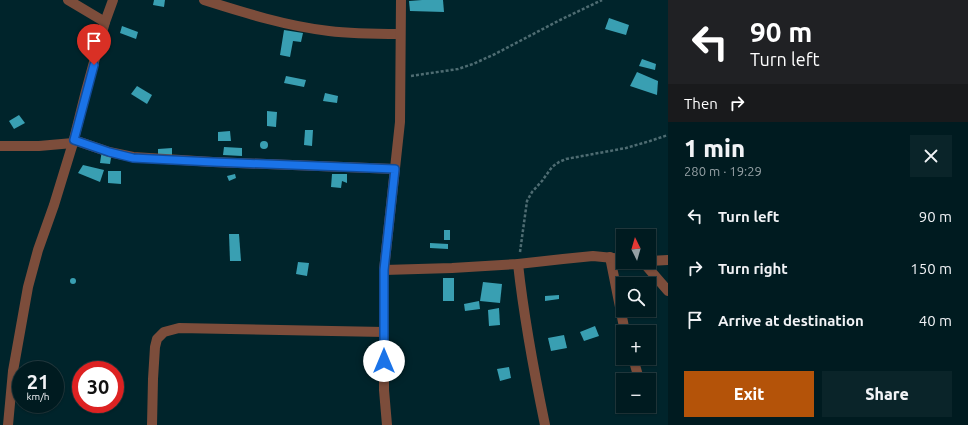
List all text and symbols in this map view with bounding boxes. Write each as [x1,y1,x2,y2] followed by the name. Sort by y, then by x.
[684,16,736,68] icon: left
[750,16,812,47] text: 90 m
[77,24,111,65] pin
[83,30,105,52] icon: arrive
[750,49,820,69] text: Turn left
[726,92,748,114] icon: right
[684,95,718,112] text: Then
[684,135,745,162] text: 1 min
[910,135,952,177] button: close
[684,164,762,178] text: 280 m · 19:29
[684,205,706,227] icon: left
[718,208,779,225] text: Turn left
[919,208,952,225] text: 90 m
[616,229,656,269] north arrow
[616,229,656,413] map controls
[684,257,706,279] icon: right
[718,260,788,277] text: Turn right
[910,260,952,277] text: 150 m
[616,277,656,317] button: search
[684,309,706,331] icon: arrive
[718,312,864,329] text: Arrive at destination
[919,312,952,329] text: 40 m
[616,325,656,365] button: +
[363,340,405,382] position arrow
[72,361,124,413] speed limit sign: 30
[27,370,49,393] text: 21
[684,371,814,417] button: Exit
[822,371,952,417] button: Share
[616,373,656,413] button: −
[26,391,50,402] text: km/h

